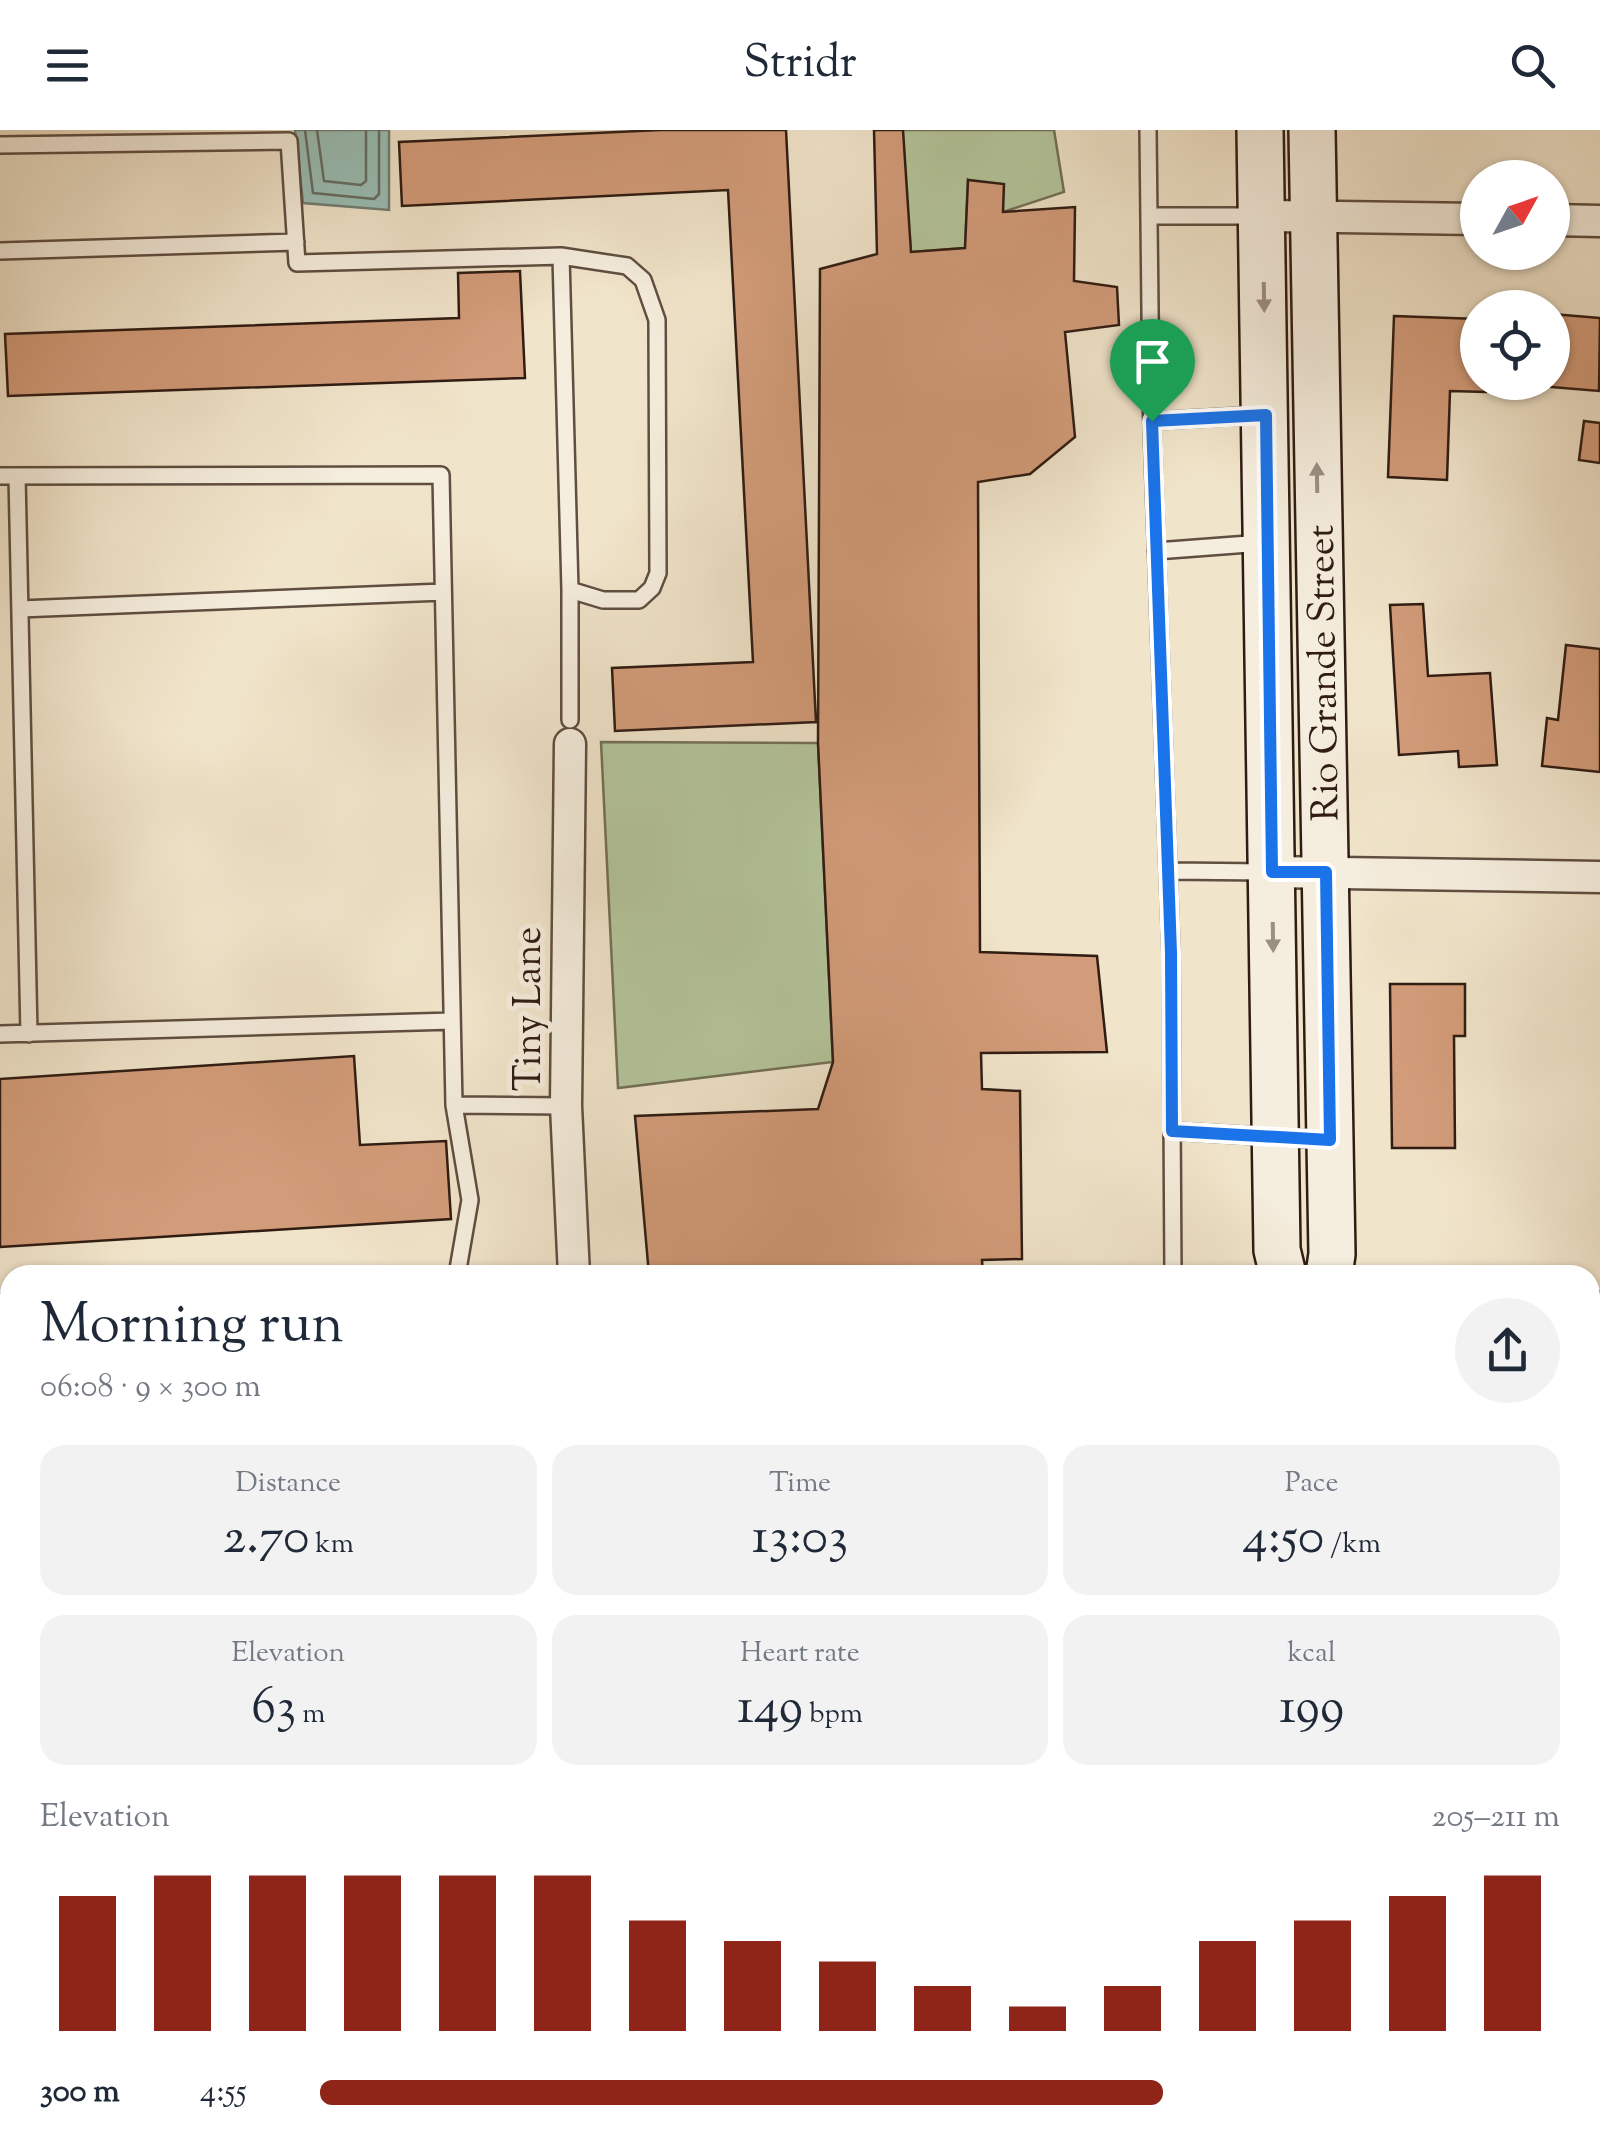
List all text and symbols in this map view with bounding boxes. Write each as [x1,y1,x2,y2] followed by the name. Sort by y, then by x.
[743,33,857,98] text: Stridr
[40,38,95,93] icon: menu
[1505,38,1560,93] icon: search
[1460,160,1570,270] north arrow
[1460,160,1570,400] map controls
[1256,282,1272,314] one-way arrow
[1460,290,1570,400] button: locate
[1110,319,1195,422] pin
[1125,334,1180,389] icon: arrive
[1309,461,1325,493] one-way arrow
[1296,524,1356,822] street label: Rio Grande Street
[1265,922,1281,954] one-way arrow
[504,927,558,1091] street label: Tiny Lane
[40,1288,344,1367] text: Morning run
[1455,1298,1560,1403] button: share
[40,1365,261,1411] text: 06:08 · 9 × 300 m
[236,1464,341,1504] text: Distance
[769,1464,831,1504] text: Time
[1285,1464,1338,1504] text: Pace
[223,1504,309,1576] text: 2.70
[752,1504,848,1576] text: 13:03
[1242,1504,1324,1576] text: 4:50
[309,1525,354,1565] text: km
[1324,1525,1381,1565] text: /km
[232,1634,345,1674] text: Elevation
[740,1634,860,1674] text: Heart rate
[1288,1634,1336,1674] text: kcal
[251,1674,296,1746] text: 63
[737,1674,803,1746] text: 149
[1279,1674,1344,1746] text: 199
[296,1695,325,1735] text: m
[803,1695,863,1735] text: bpm
[40,1795,170,1841] text: Elevation
[1431,1795,1560,1841] text: 205–211 m
[40,2070,120,2116] text: 300 m
[200,2070,247,2116] text: 4:55

